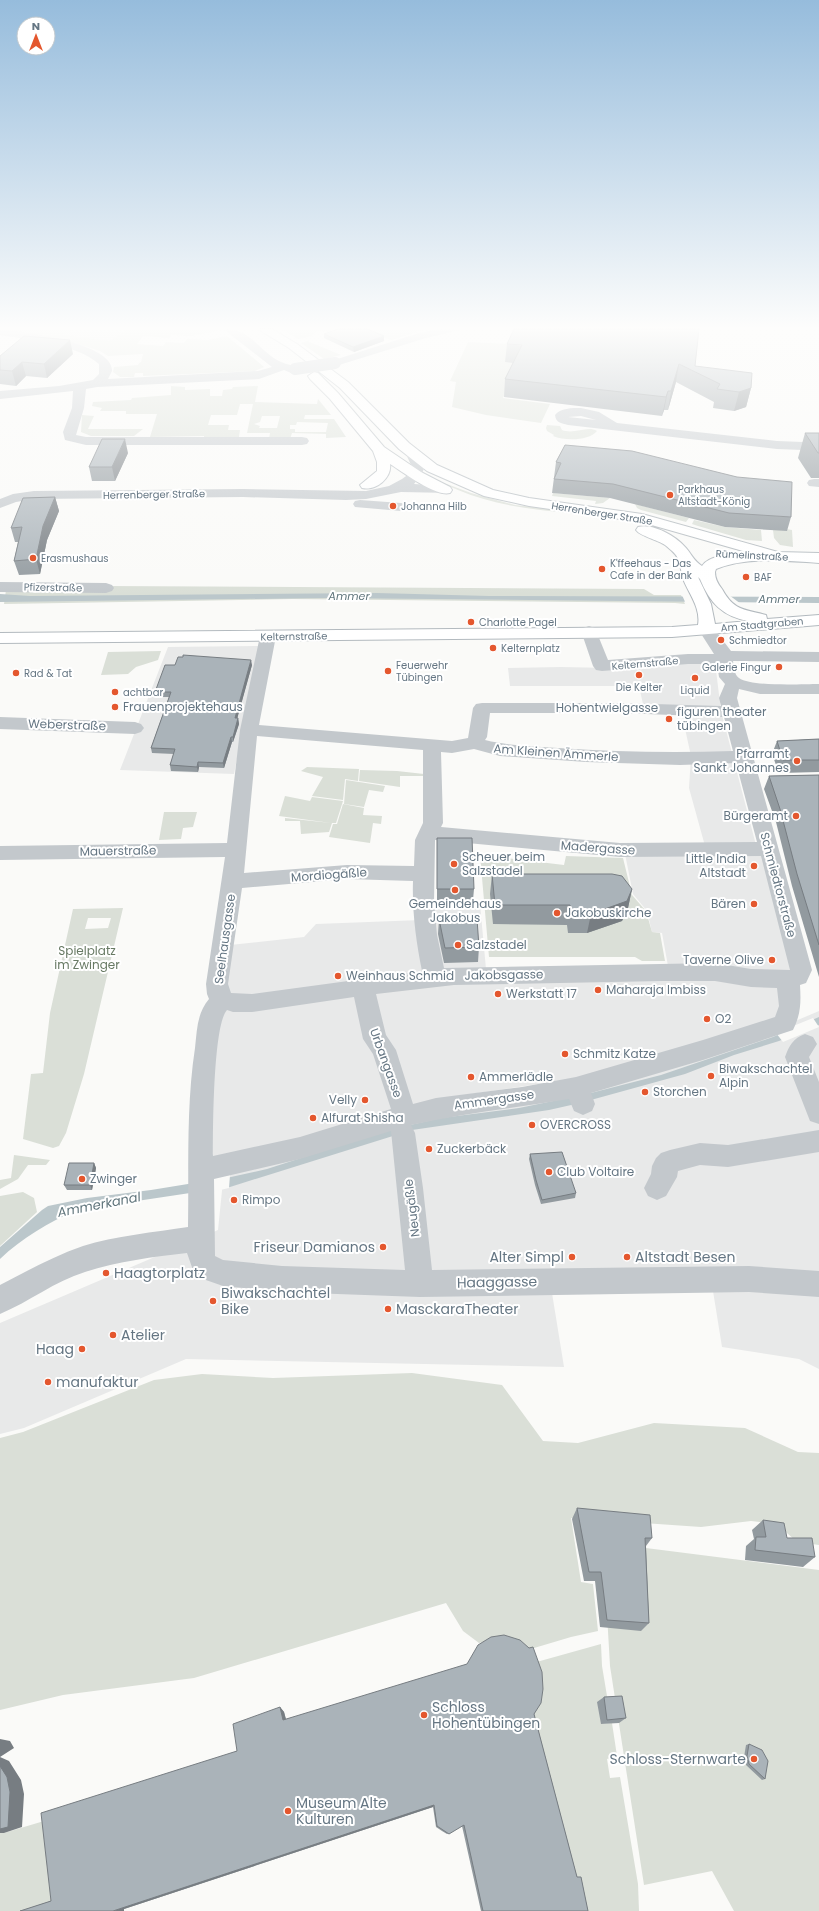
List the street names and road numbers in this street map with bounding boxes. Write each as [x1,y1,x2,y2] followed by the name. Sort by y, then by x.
[103,486,205,503] street label: Herrenberger Straße
[550,498,654,529] street label: Herrenberger Straße
[715,546,789,565] street label: Rümelinstraße
[24,579,82,596] street label: Pfizerstraße
[720,613,804,636] street label: Am Stadtgraben
[260,628,328,645] street label: Kelternstraße
[611,653,679,674] street label: Kelternstraße
[556,699,658,716] street label: Hohentwielgasse
[28,715,106,734] street label: Weberstraße
[493,740,619,765] street label: Am Kleinen Ämmerle
[756,830,801,939] street label: Schmiedtorstraße
[560,836,636,859] street label: Madergasse
[79,841,157,860] street label: Mauerstraße
[290,863,367,886] street label: Mordiogäßle
[210,893,239,985] street label: Seelhausgasse
[464,965,544,984] street label: Jakobsgasse
[366,1026,407,1100] street label: Urbangasse
[453,1085,535,1114] street label: Ammergasse
[400,1178,423,1238] street label: Neugäßle
[457,1271,538,1293] street label: Haaggasse

